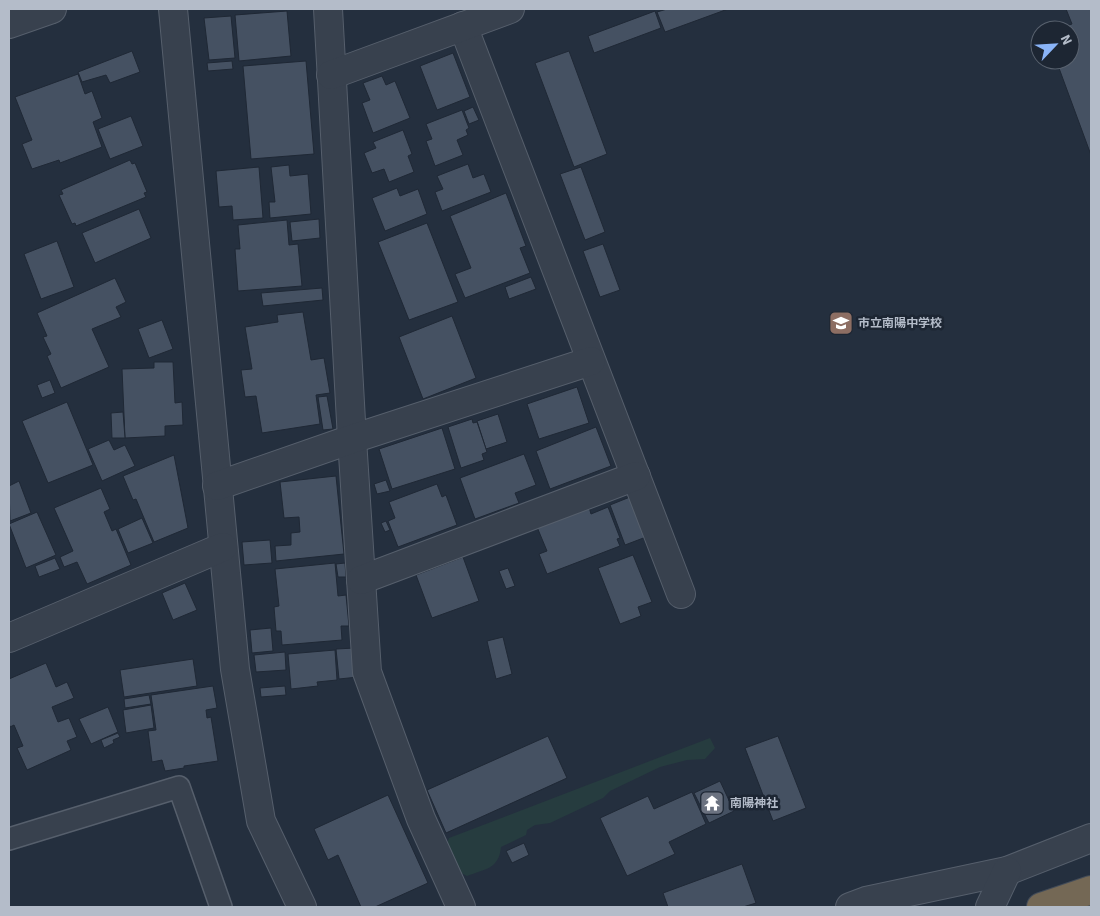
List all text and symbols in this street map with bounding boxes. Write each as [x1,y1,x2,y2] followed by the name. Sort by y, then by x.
[1030,20,1080,70] north arrow
[1055,31,1077,48] text: N
[828,310,854,336] school or university icon: 市立南陽中学校
[858,315,942,332] place label: 市立南陽中学校
[699,790,725,816] temple icon: 南陽神社
[730,795,778,812] place label: 南陽神社

